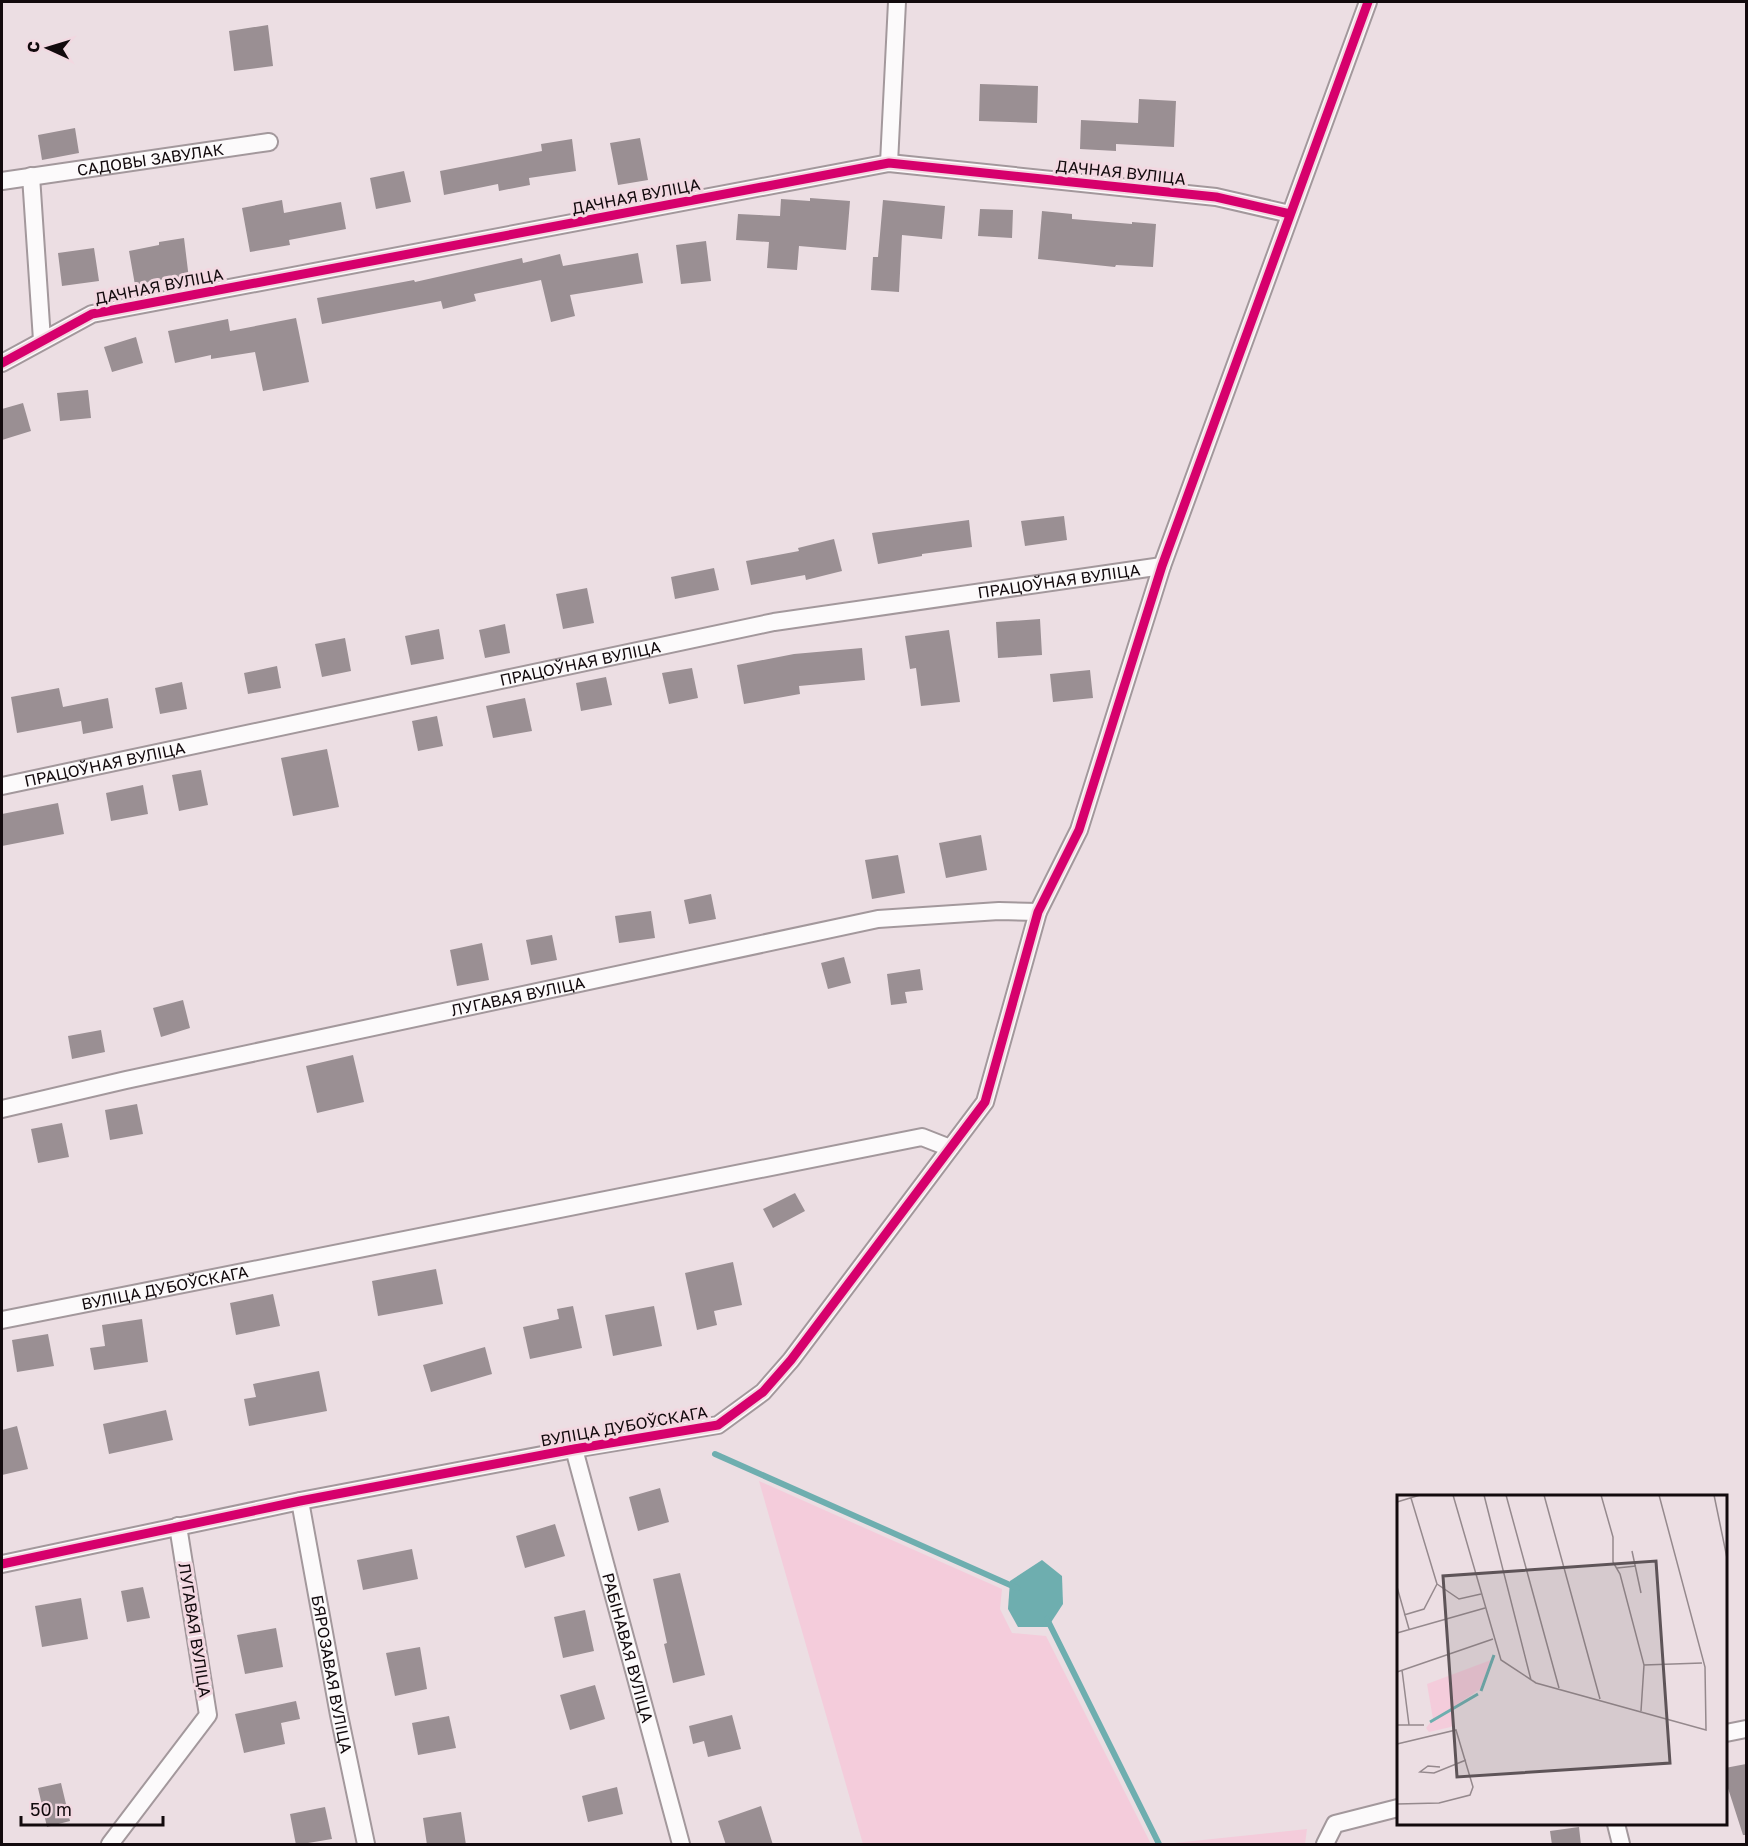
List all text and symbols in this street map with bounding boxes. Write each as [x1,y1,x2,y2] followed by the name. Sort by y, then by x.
[18,18,78,78] north arrow
[23,41,43,53] text: С
[76,139,225,180] street label: САДОВЫ ЗАВУЛАК
[1055,155,1187,189] street label: ДАЧНАЯ ВУЛІЦА
[570,174,702,218] street label: ДАЧНАЯ ВУЛІЦА
[93,264,225,308] street label: ДАЧНАЯ ВУЛІЦА
[976,559,1142,602] street label: ПРАЦОЎНАЯ ВУЛІЦА
[498,636,663,690] street label: ПРАЦОЎНАЯ ВУЛІЦА
[22,737,187,791] street label: ПРАЦОЎНАЯ ВУЛІЦА
[449,972,587,1020] street label: ЛУГАВАЯ ВУЛІЦА
[80,1261,250,1314] street label: ВУЛІЦА ДУБОЎСКАГА
[539,1401,709,1451] street label: ВУЛІЦА ДУБОЎСКАГА
[1397,1495,1727,1825] inset map
[174,1561,216,1699] street label: ЛУГАВАЯ ВУЛІЦА
[598,1571,658,1725] street label: РАБІНАВАЯ ВУЛІЦА
[307,1593,357,1755] street label: БЯРОЗАВАЯ ВУЛІЦА
[21,1789,164,1827] scale bar
[30,1798,72,1820] text: 50 m

